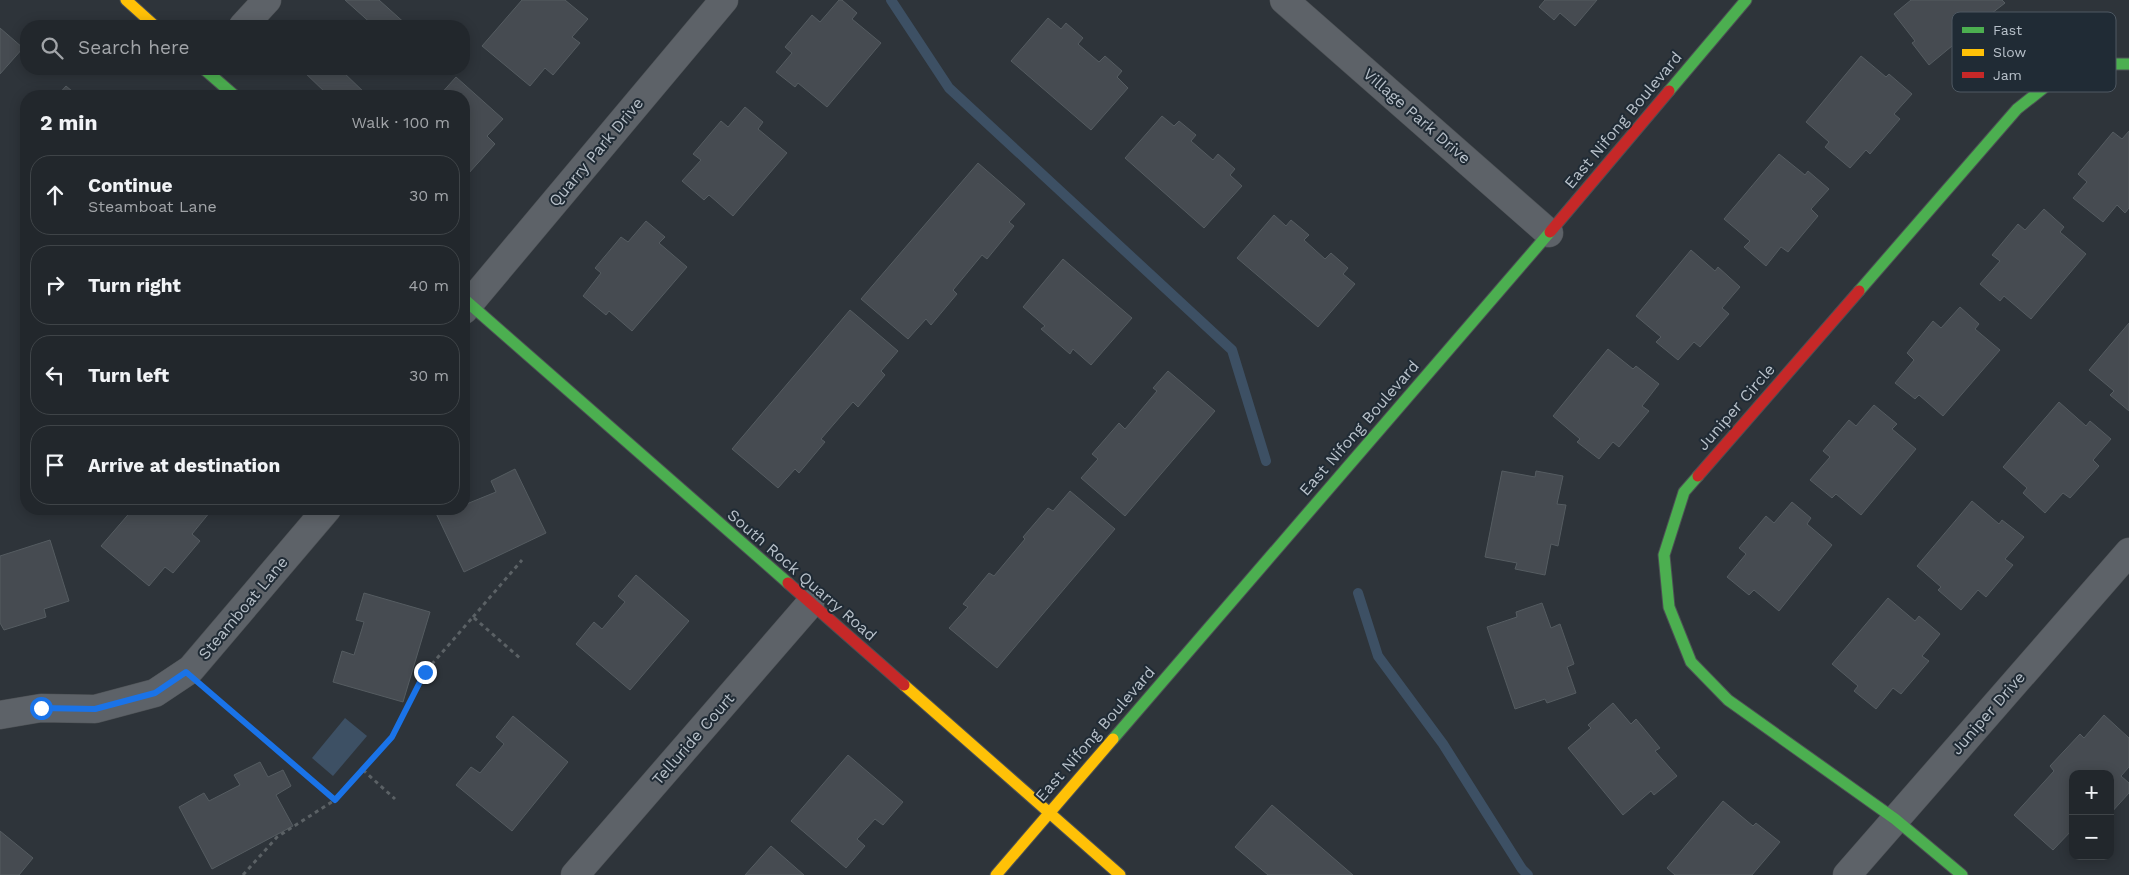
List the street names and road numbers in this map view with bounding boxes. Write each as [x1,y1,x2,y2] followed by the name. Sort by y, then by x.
[1560,48,1686,192] street label: East Nifong Boulevard
[1359,64,1475,168] street label: Village Park Drive
[545,94,647,210] street label: Quarry Park Drive
[1295,357,1423,499] street label: East Nifong Boulevard
[1693,360,1779,454] street label: Juniper Circle
[724,505,880,645] street label: South Rock Quarry Road
[194,553,292,663] street label: Steamboat Lane
[1031,663,1159,805] street label: East Nifong Boulevard
[1947,668,2029,758] street label: Juniper Drive
[648,689,738,789] street label: Telluride Court

